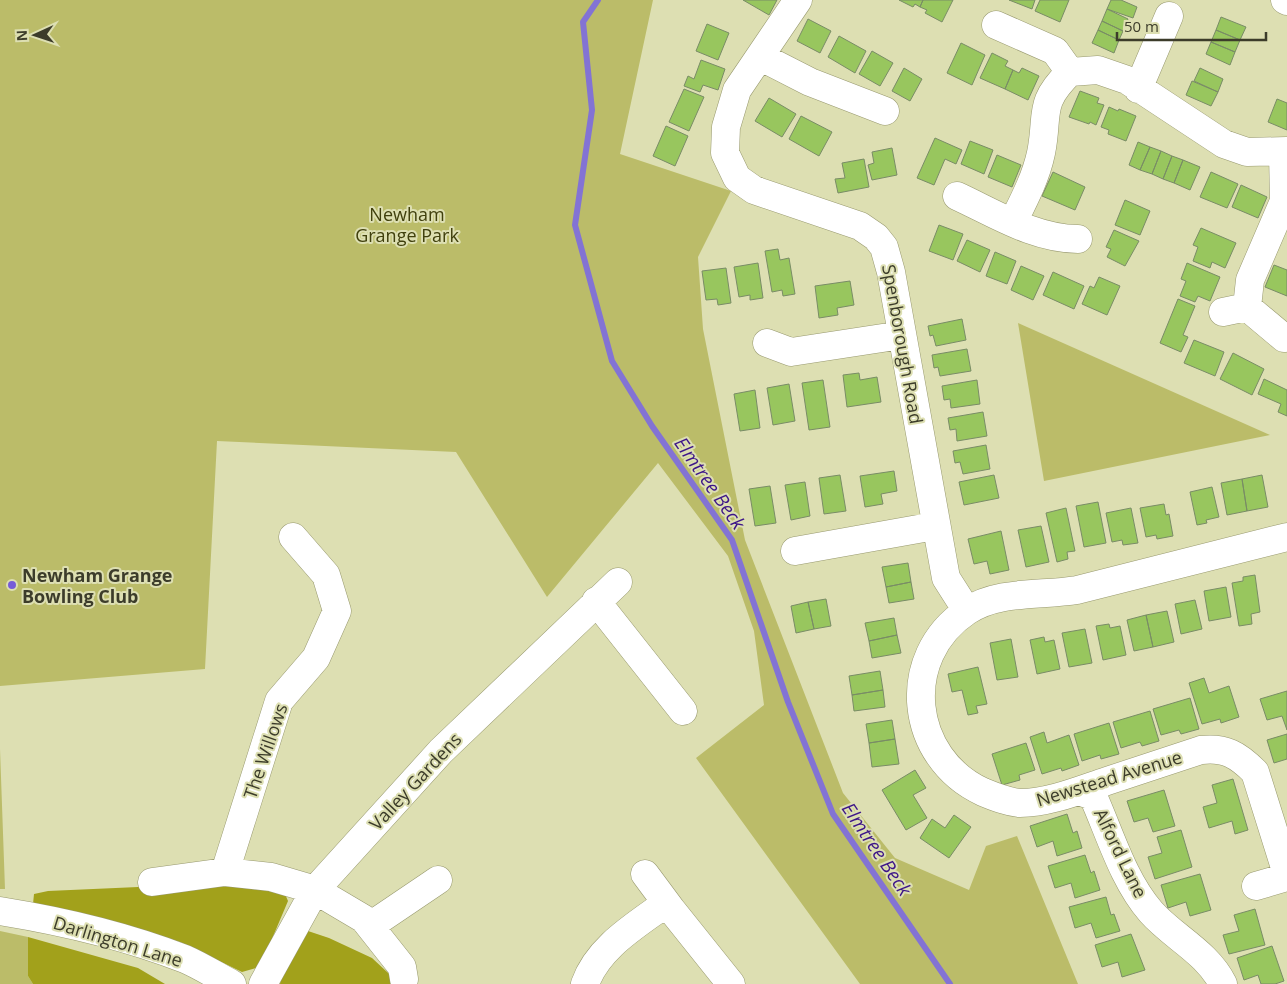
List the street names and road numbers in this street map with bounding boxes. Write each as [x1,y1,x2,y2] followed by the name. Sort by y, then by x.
[877,262,929,426] street label: Spenborough Road
[237,700,293,802] street label: The Willows
[364,727,466,835] street label: Valley Gardens
[1033,744,1185,812] street label: Newstead Avenue
[1089,804,1153,902] street label: Alford Lane
[51,910,185,972] street label: Darlington Lane

